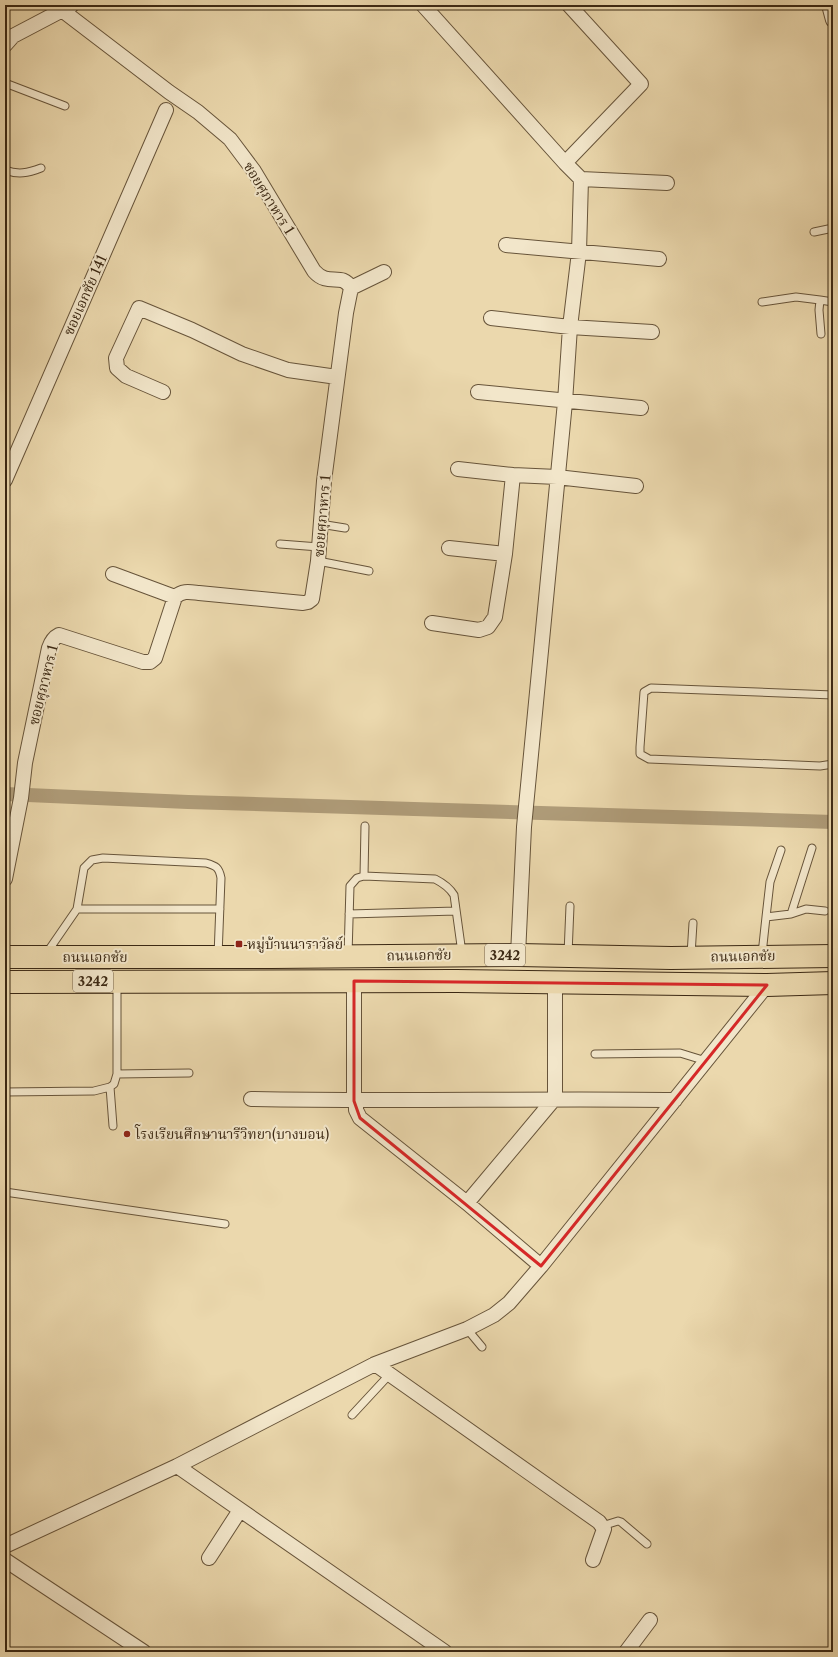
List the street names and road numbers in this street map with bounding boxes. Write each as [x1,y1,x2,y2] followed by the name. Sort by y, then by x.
[240,158,298,238] street label: ซอยศุภาหาร 1
[59,252,111,338] street label: ซอยเอกชัย 141
[309,474,335,558] street label: ซอยศุภาหาร 1
[24,643,62,727] street label: ซอยศุภาหาร 1
[485,944,525,966] road number: 3242
[386,945,452,965] street label: ถนนเอกชัย
[710,946,776,966] street label: ถนนเอกชัย
[63,948,127,966] street label: ถนนเอกชัย
[73,970,113,992] road number: 3242

